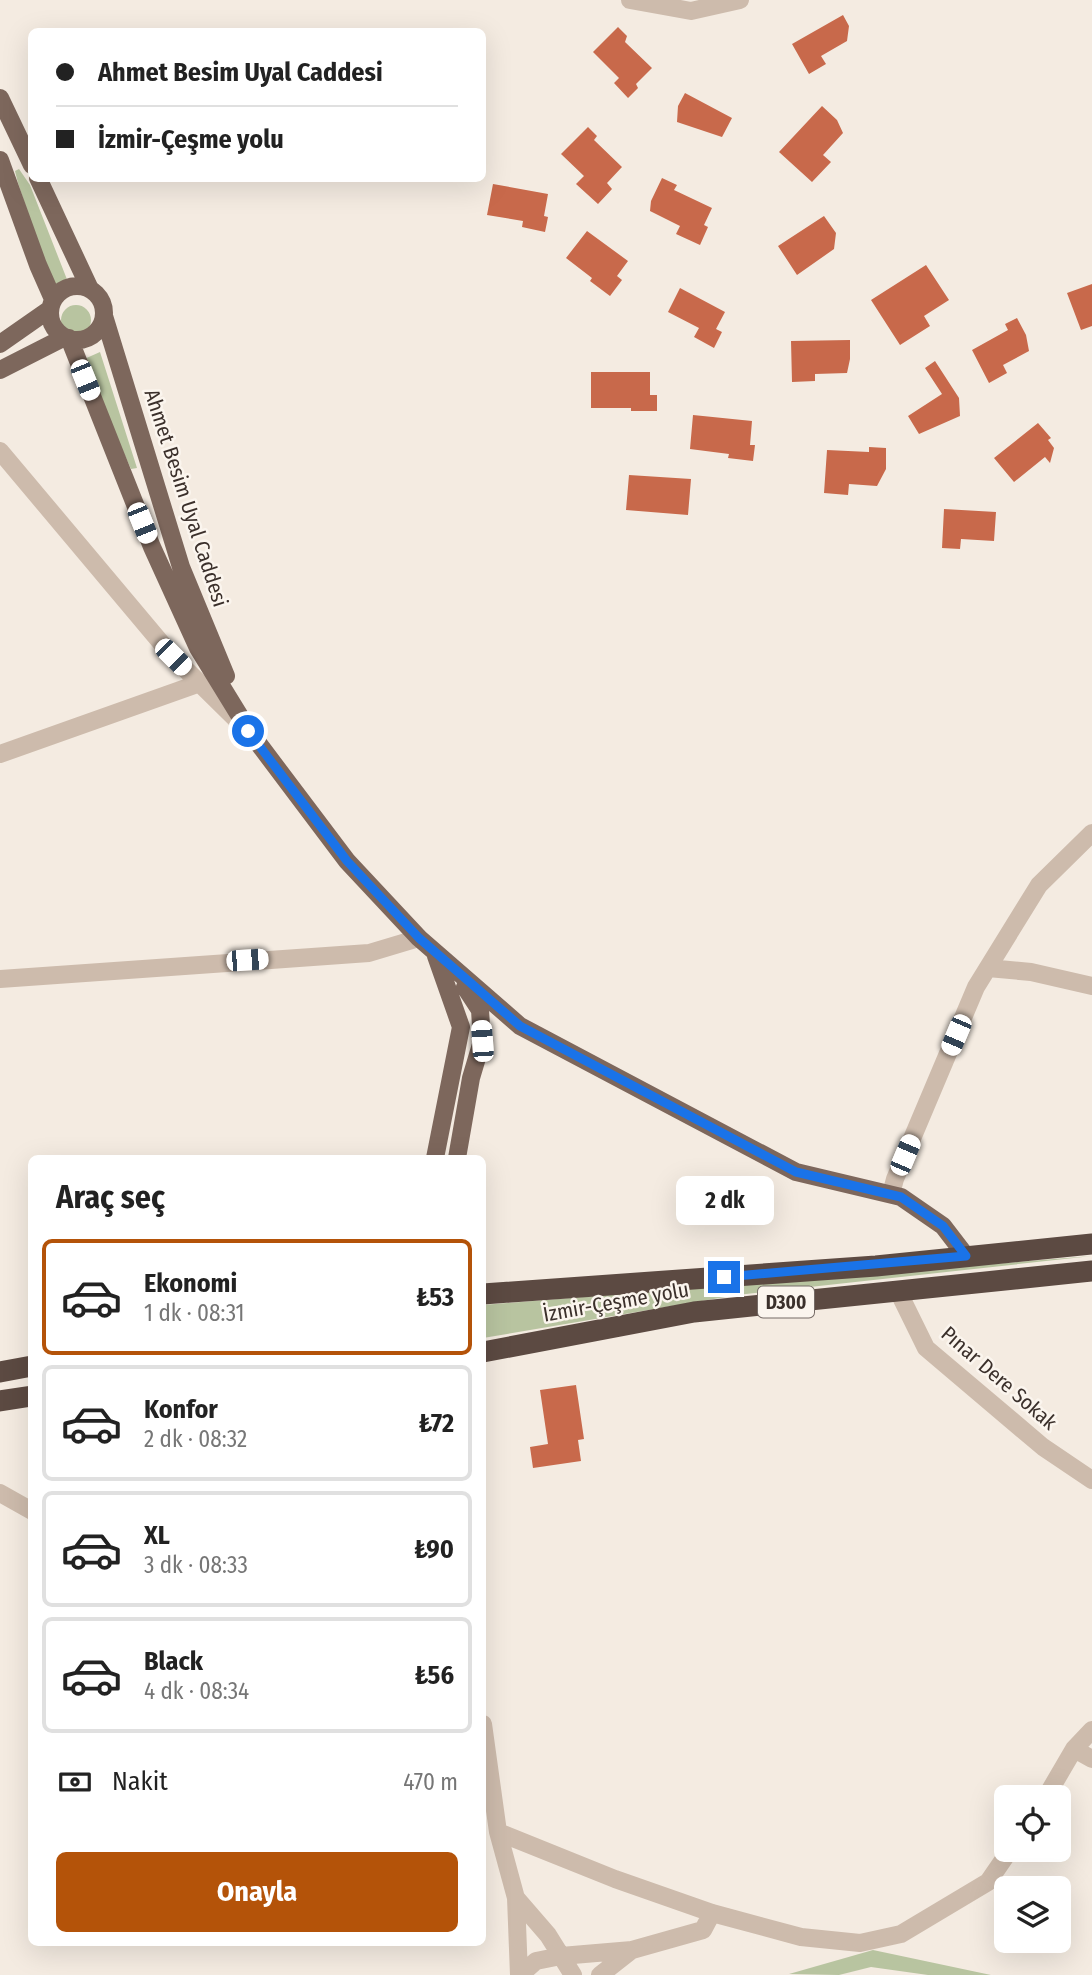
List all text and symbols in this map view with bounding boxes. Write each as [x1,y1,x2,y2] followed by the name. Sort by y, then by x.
[98,57,383,88] text: Ahmet Besim Uyal Caddesi
[98,124,284,155] text: İzmir-Çeşme yolu
[68,357,103,403] car
[138,386,234,610] street label: Ahmet Besim Uyal Caddesi
[125,500,160,546] car
[151,635,196,679] car
[232,715,264,747] route start
[226,948,269,972] car
[939,1012,974,1058] car
[471,1019,494,1063] car
[888,1132,923,1178] car
[675,1176,773,1224] callout: 2 dk
[56,1178,165,1216] text: Araç seç
[705,1186,745,1214] text: 2 dk
[708,1261,740,1293] route end
[60,1266,123,1329] icon: car
[144,1268,237,1299] text: Ekonomi
[541,1276,691,1328] street label: İzmir-Çeşme yolu
[416,1282,454,1313] text: ₺53
[758,1286,814,1318] road number: D300
[144,1299,244,1327] text: 1 dk · 08:31
[936,1321,1062,1436] street label: Pınar Dere Sokak
[60,1392,123,1455] icon: car
[144,1394,218,1425] text: Konfor
[419,1408,454,1439] text: ₺72
[144,1425,247,1453] text: 2 dk · 08:32
[60,1518,123,1581] icon: car
[144,1520,170,1551] text: XL
[414,1534,454,1565] text: ₺90
[144,1551,248,1579] text: 3 dk · 08:33
[60,1644,123,1707] icon: car
[144,1646,203,1677] text: Black
[415,1660,454,1691] text: ₺56
[144,1677,249,1705] text: 4 dk · 08:34
[56,1763,94,1801] icon: cash
[112,1766,168,1797] text: Nakit
[403,1768,458,1796] text: 470 m
[994,1785,1071,1953] map controls
[994,1785,1071,1862] button: locate
[56,1852,458,1932] button: Onayla
[994,1876,1071,1953] button: layers

